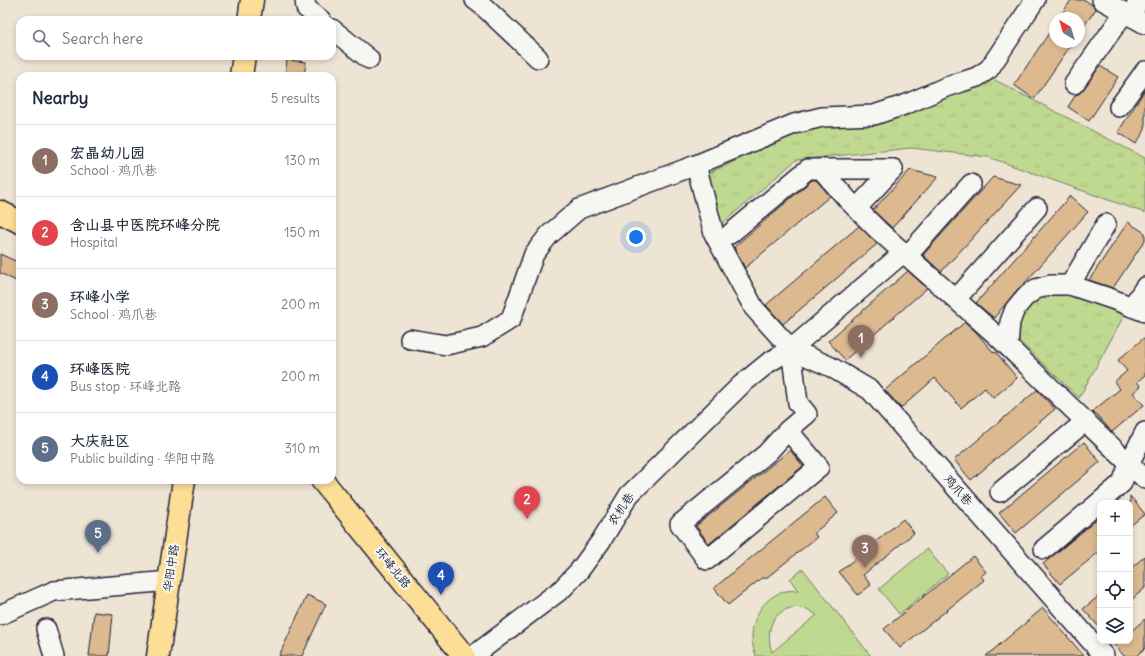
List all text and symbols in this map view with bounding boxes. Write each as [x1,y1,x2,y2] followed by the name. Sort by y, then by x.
[1049,12,1085,48] north arrow
[16,16,336,60] search box
[30,27,52,49] icon: search
[62,29,143,48] text: Search here
[32,87,88,109] text: Nearby
[271,90,320,107] text: 5 results
[70,143,145,162] text: 宏晶幼儿园
[42,152,48,169] text: 1
[284,152,320,169] text: 130 m
[70,162,157,179] text: School · 鸡爪巷
[70,215,220,234] text: 含山县中医院环峰分院
[41,224,49,241] text: 2
[284,224,320,241] text: 150 m
[626,227,646,247] your location
[70,234,118,251] text: Hospital
[70,287,130,306] text: 环峰小学
[41,296,49,313] text: 3
[281,296,320,313] text: 200 m
[70,306,157,323] text: School · 鸡爪巷
[848,325,874,358] pin: 1
[70,359,130,378] text: 环峰医院
[41,368,49,385] text: 4
[281,368,320,385] text: 200 m
[70,378,181,395] text: Bus stop · 环峰北路
[70,431,130,450] text: 大庆社区
[41,440,49,457] text: 5
[285,440,320,457] text: 310 m
[70,450,215,467] text: Public building · 华阳中路
[941,471,976,508] street label: 鸡爪巷
[514,486,540,519] pin: 2
[604,490,637,528] street label: 农机巷
[1097,500,1133,644] map controls
[1097,500,1133,536] button: +
[85,520,111,553] pin: 5
[852,535,878,568] pin: 3
[1097,536,1133,572] button: −
[160,543,181,593] street label: 华阳中路
[372,544,414,591] street label: 环峰北路
[428,562,454,595] pin: 4
[1097,572,1133,608] button: locate
[1097,608,1133,644] button: layers

